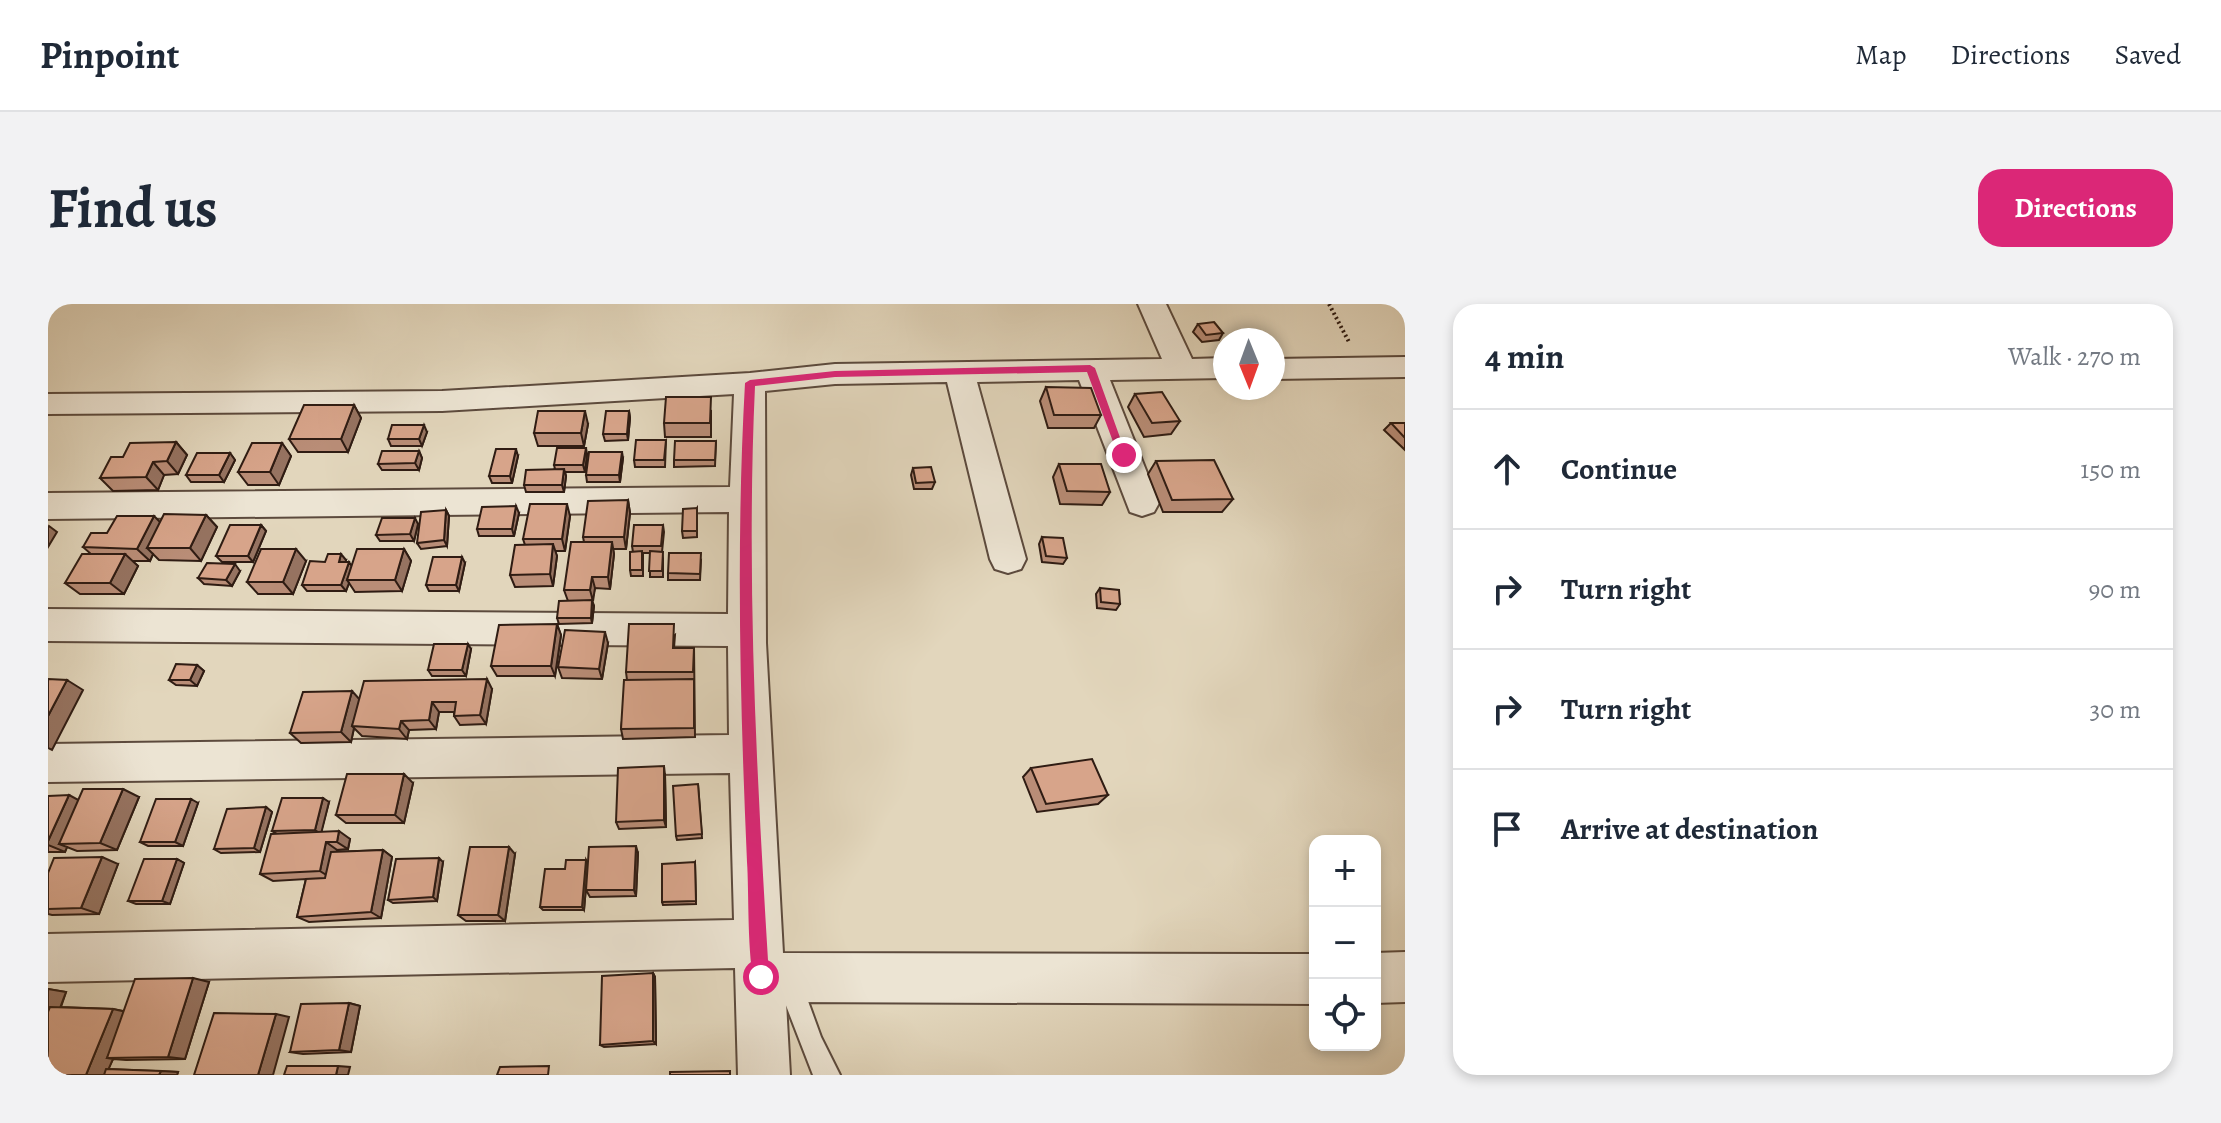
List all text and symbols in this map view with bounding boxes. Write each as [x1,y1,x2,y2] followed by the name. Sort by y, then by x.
[40,29,179,81] text: Pinpoint
[1855,36,1906,74] text: Map
[1950,36,2071,74] text: Directions
[2115,36,2181,74] text: Saved
[1978,169,2173,247] button: Directions
[48,170,218,246] text: Find us
[1213,328,1285,400] north arrow
[1485,333,1564,380] text: 4 min
[2008,339,2141,374] text: Walk · 270 m
[1106,437,1142,473] route end
[1485,447,1529,491] icon: ahead
[1561,449,1677,489] text: Continue
[2080,452,2141,487] text: 150 m
[1485,567,1529,611] icon: right
[1561,569,1691,609] text: Turn right
[2089,572,2141,607] text: 90 m
[1485,687,1529,731] icon: right
[1561,689,1691,729] text: Turn right
[2090,692,2141,727] text: 30 m
[1485,807,1529,851] icon: arrive
[1561,809,1818,849] text: Arrive at destination
[1309,835,1381,1051] map controls
[1309,835,1381,907] button: +
[1309,907,1381,979] button: −
[743,959,779,995] route start
[1309,979,1381,1051] button: locate

